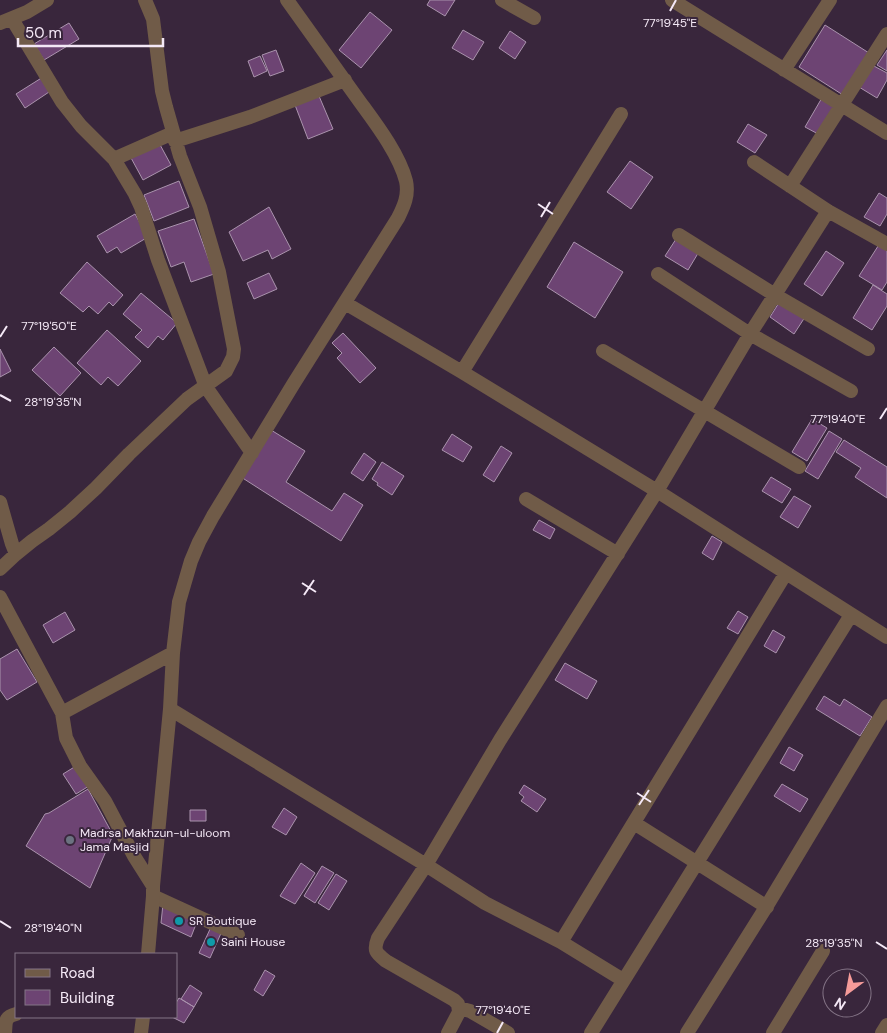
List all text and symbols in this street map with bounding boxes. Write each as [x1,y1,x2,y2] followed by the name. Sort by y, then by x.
[18,15,162,47] scale bar
[643,15,697,31] text: 77°19'45"E
[25,23,62,43] text: 50 m
[21,318,77,334] text: 77°19'50"E
[24,394,82,410] text: 28°19'35"N
[810,411,866,427] text: 77°19'40"E
[80,825,230,855] place label: Madrsa Makhzun-ul-uloom Jama Masjid
[64,834,76,846] marker: Madrsa Makhzun-ul-uloom Jama Masjid
[189,913,256,929] place label: SR Boutique
[173,915,185,927] marker: SR Boutique
[24,920,82,936] text: 28°19'40"N
[221,934,286,950] place label: Saini House
[805,935,863,951] text: 28°19'35"N
[205,936,217,948] marker: Saini House
[15,953,178,1018] legend
[60,963,95,983] text: Road
[822,968,872,1018] north arrow
[60,988,115,1008] text: Building
[831,994,849,1014] text: N
[475,1002,531,1018] text: 77°19'40"E

